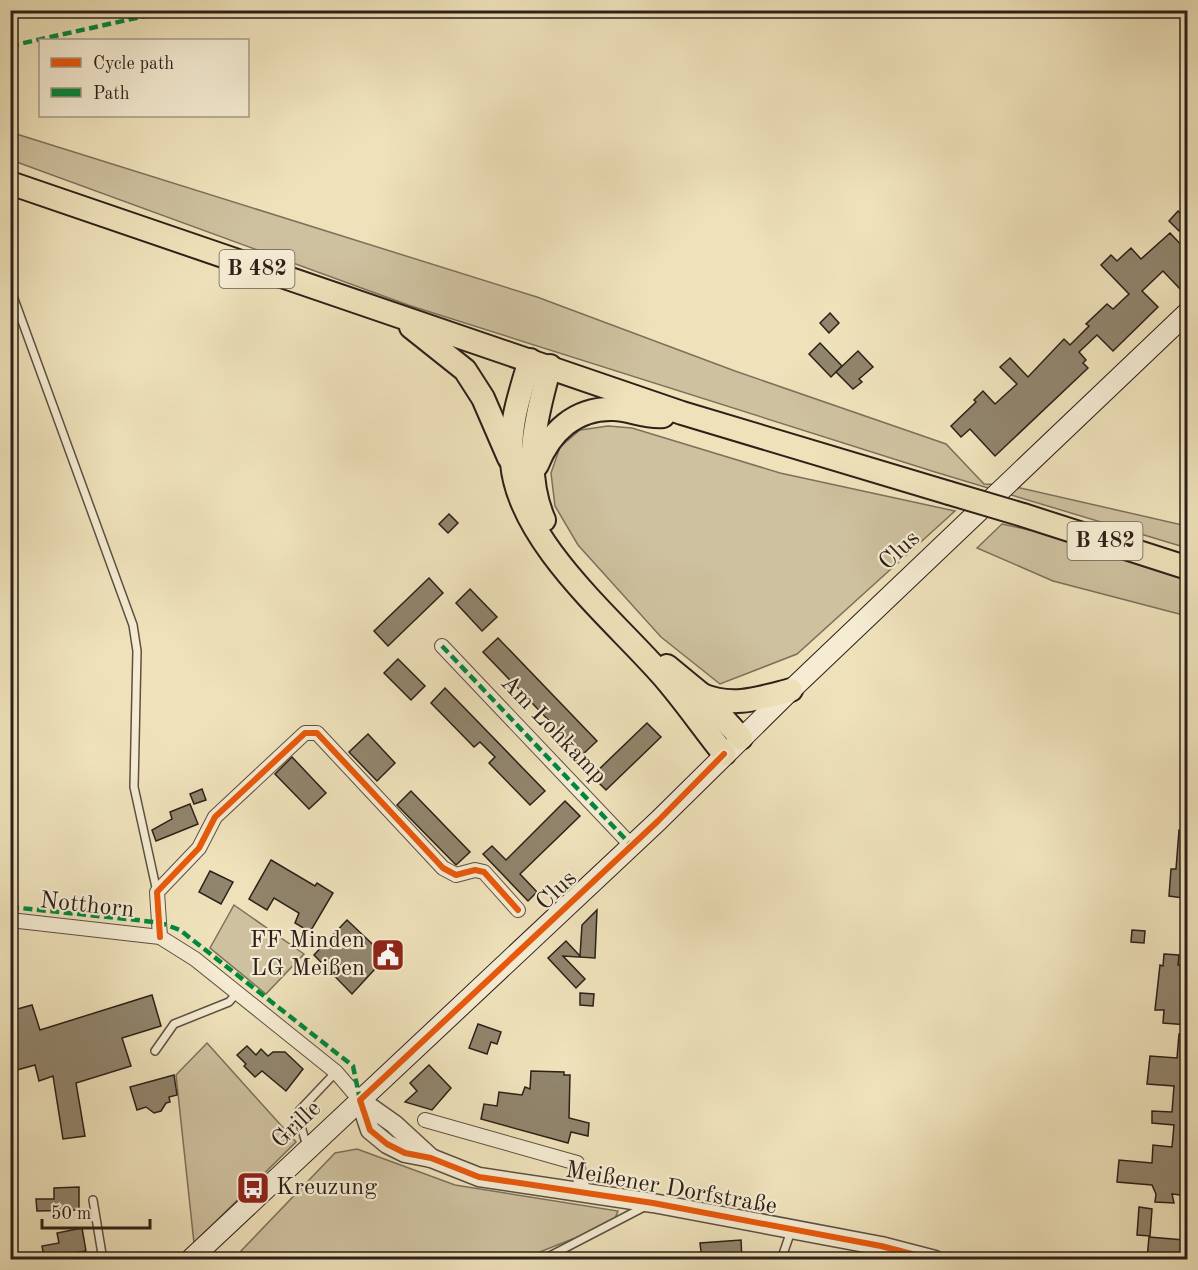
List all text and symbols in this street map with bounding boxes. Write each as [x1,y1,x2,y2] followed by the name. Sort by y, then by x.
[39,39,249,117] legend
[93,55,174,73] text: Cycle path
[93,85,130,103] text: Path
[220,250,294,288] road number: B 482
[1068,522,1142,560] road number: B 482
[875,527,925,575] street label: Clus
[495,671,611,789] street label: Am Lohkamp
[532,866,582,916] street label: Clus
[39,889,136,923] street label: Notthorn
[250,929,365,981] place label: FF Minden LG Meißen
[370,937,406,973] public building icon: FF Minden LG Meißen
[268,1097,326,1153] street label: Grille
[563,1159,779,1219] street label: Meißener Dorfstraße
[235,1170,271,1206] bus stop icon: Kreuzung
[276,1176,377,1200] place label: Kreuzung
[42,1192,150,1230] scale bar
[51,1205,91,1223] text: 50 m

